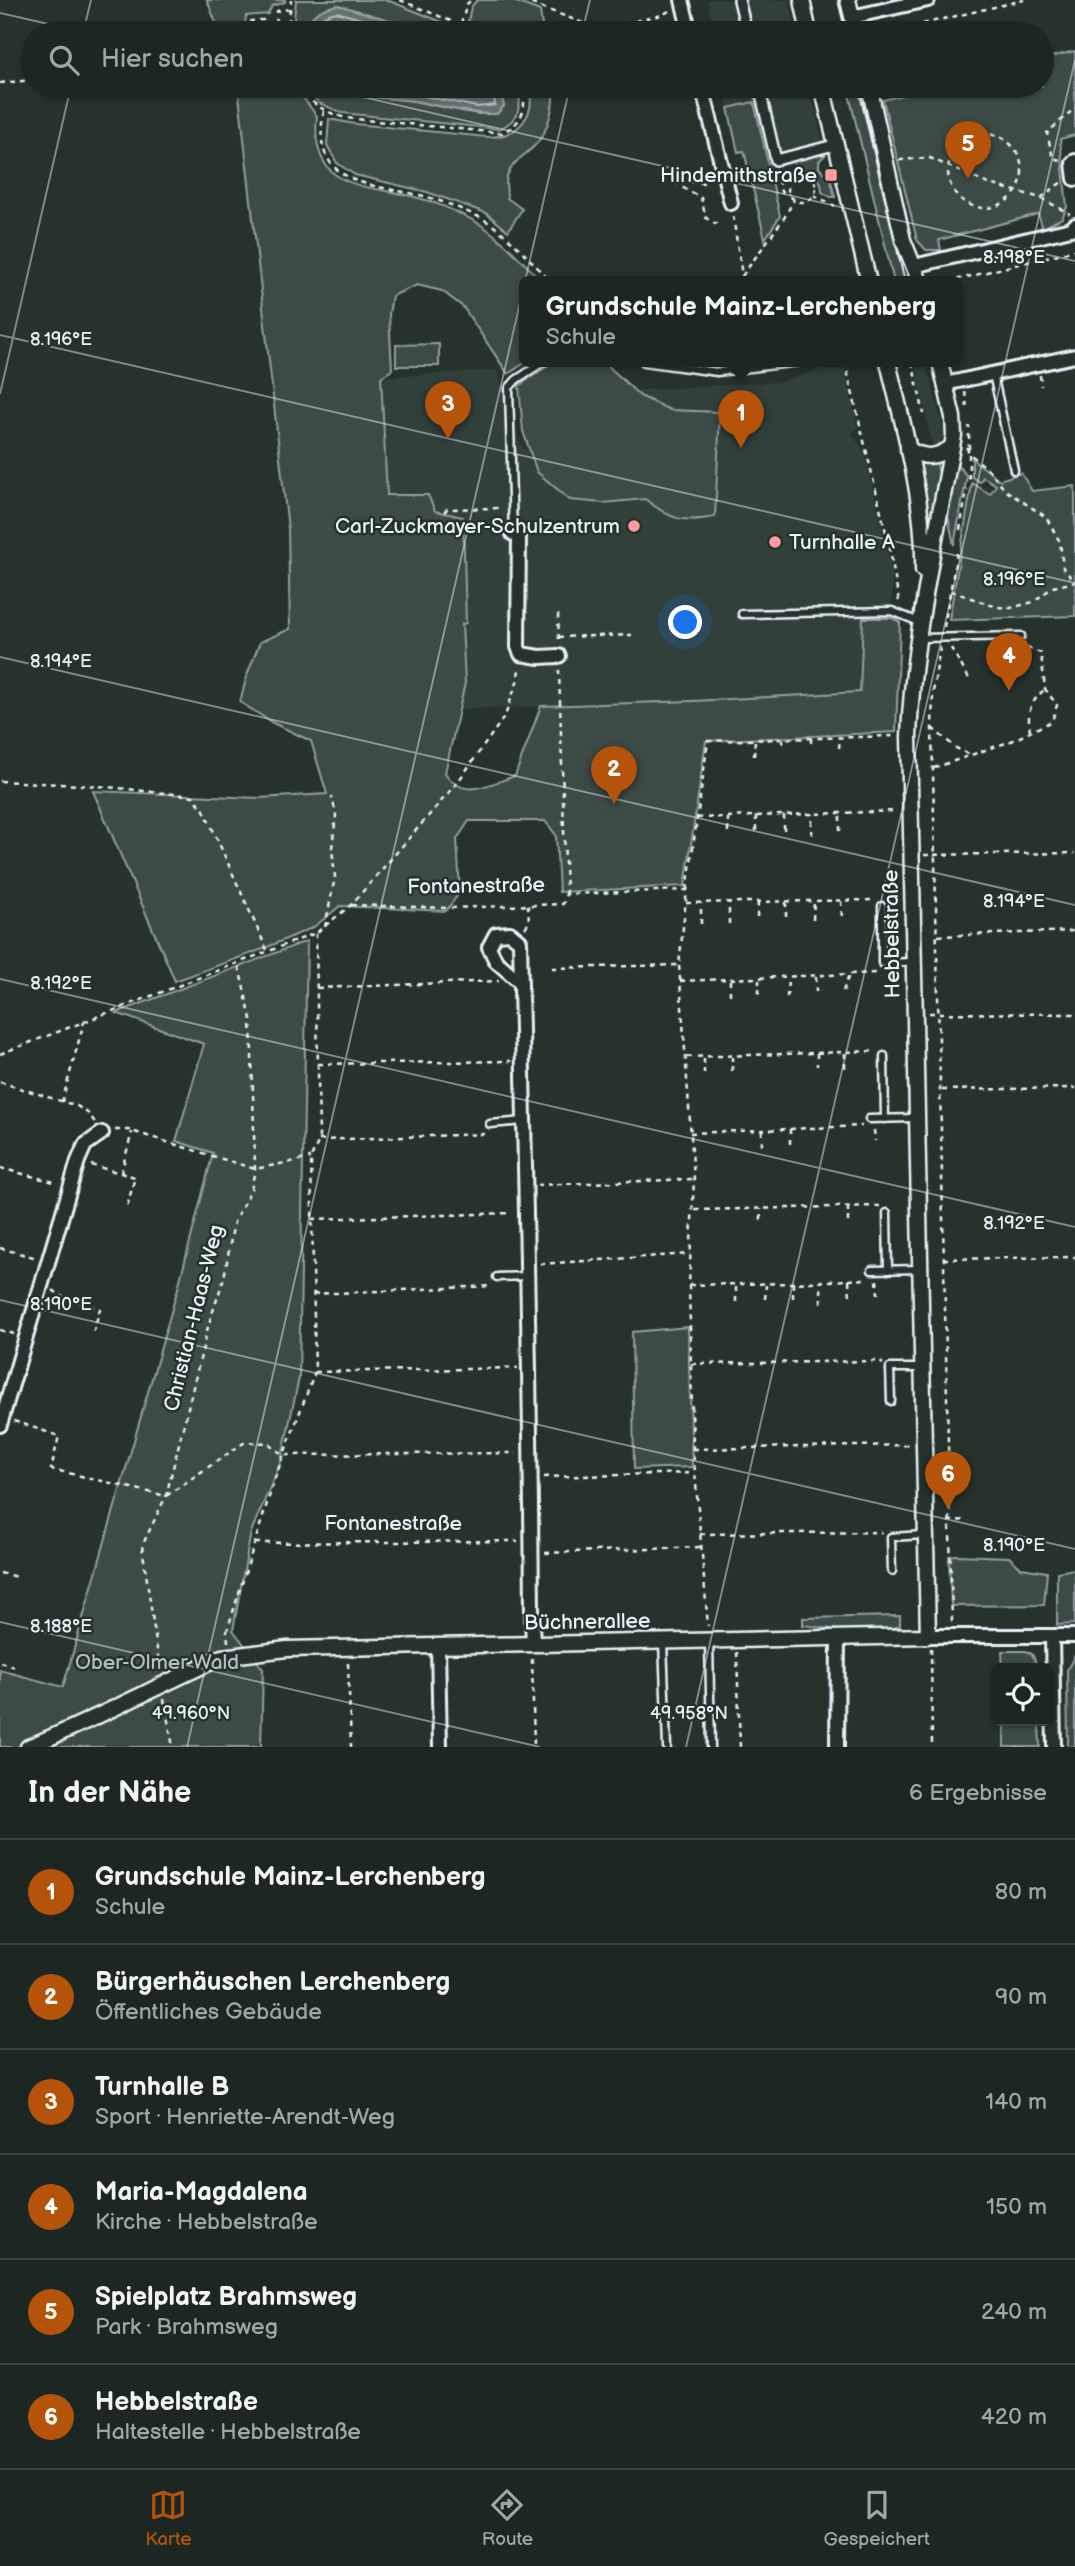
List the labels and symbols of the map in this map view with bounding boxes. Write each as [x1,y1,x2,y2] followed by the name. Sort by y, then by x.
[945,121,991,179] pin: 5
[660,163,817,188] place label: Hindemithstraße
[823,167,839,183] marker: Hindemithstraße
[983,247,1045,268] text: 8.198°E
[30,329,92,350] text: 8.196°E
[425,381,471,439] pin: 3
[718,390,764,448] pin: 1
[335,514,620,539] place label: Carl-Zuckmayer-Schulzentrum
[626,518,642,534] marker: Carl-Zuckmayer-Schulzentrum
[789,530,895,555] place label: Turnhalle A
[767,534,783,550] marker: Turnhalle A
[983,569,1045,590] text: 8.196°E
[668,605,702,639] your location
[986,633,1032,691] pin: 4
[30,651,92,672] text: 8.194°E
[591,746,637,804] pin: 2
[878,869,906,999] street label: Hebbelstraße
[407,872,545,900] street label: Fontanestraße
[983,891,1045,912] text: 8.194°E
[30,973,92,994] text: 8.192°E
[983,1213,1045,1234] text: 8.192°E
[159,1222,229,1414] street label: Christian-Haas-Weg
[30,1294,92,1315] text: 8.190°E
[925,1451,971,1509] pin: 6
[324,1511,462,1536] street label: Fontanestraße
[983,1535,1045,1556] text: 8.190°E
[524,1608,650,1636] street label: Büchnerallee
[30,1616,92,1637] text: 8.188°E
[75,1650,239,1675] park label: Ober-Olmer Wald
[152,1703,230,1724] text: 49.960°N
[650,1703,728,1724] text: 49.958°N

